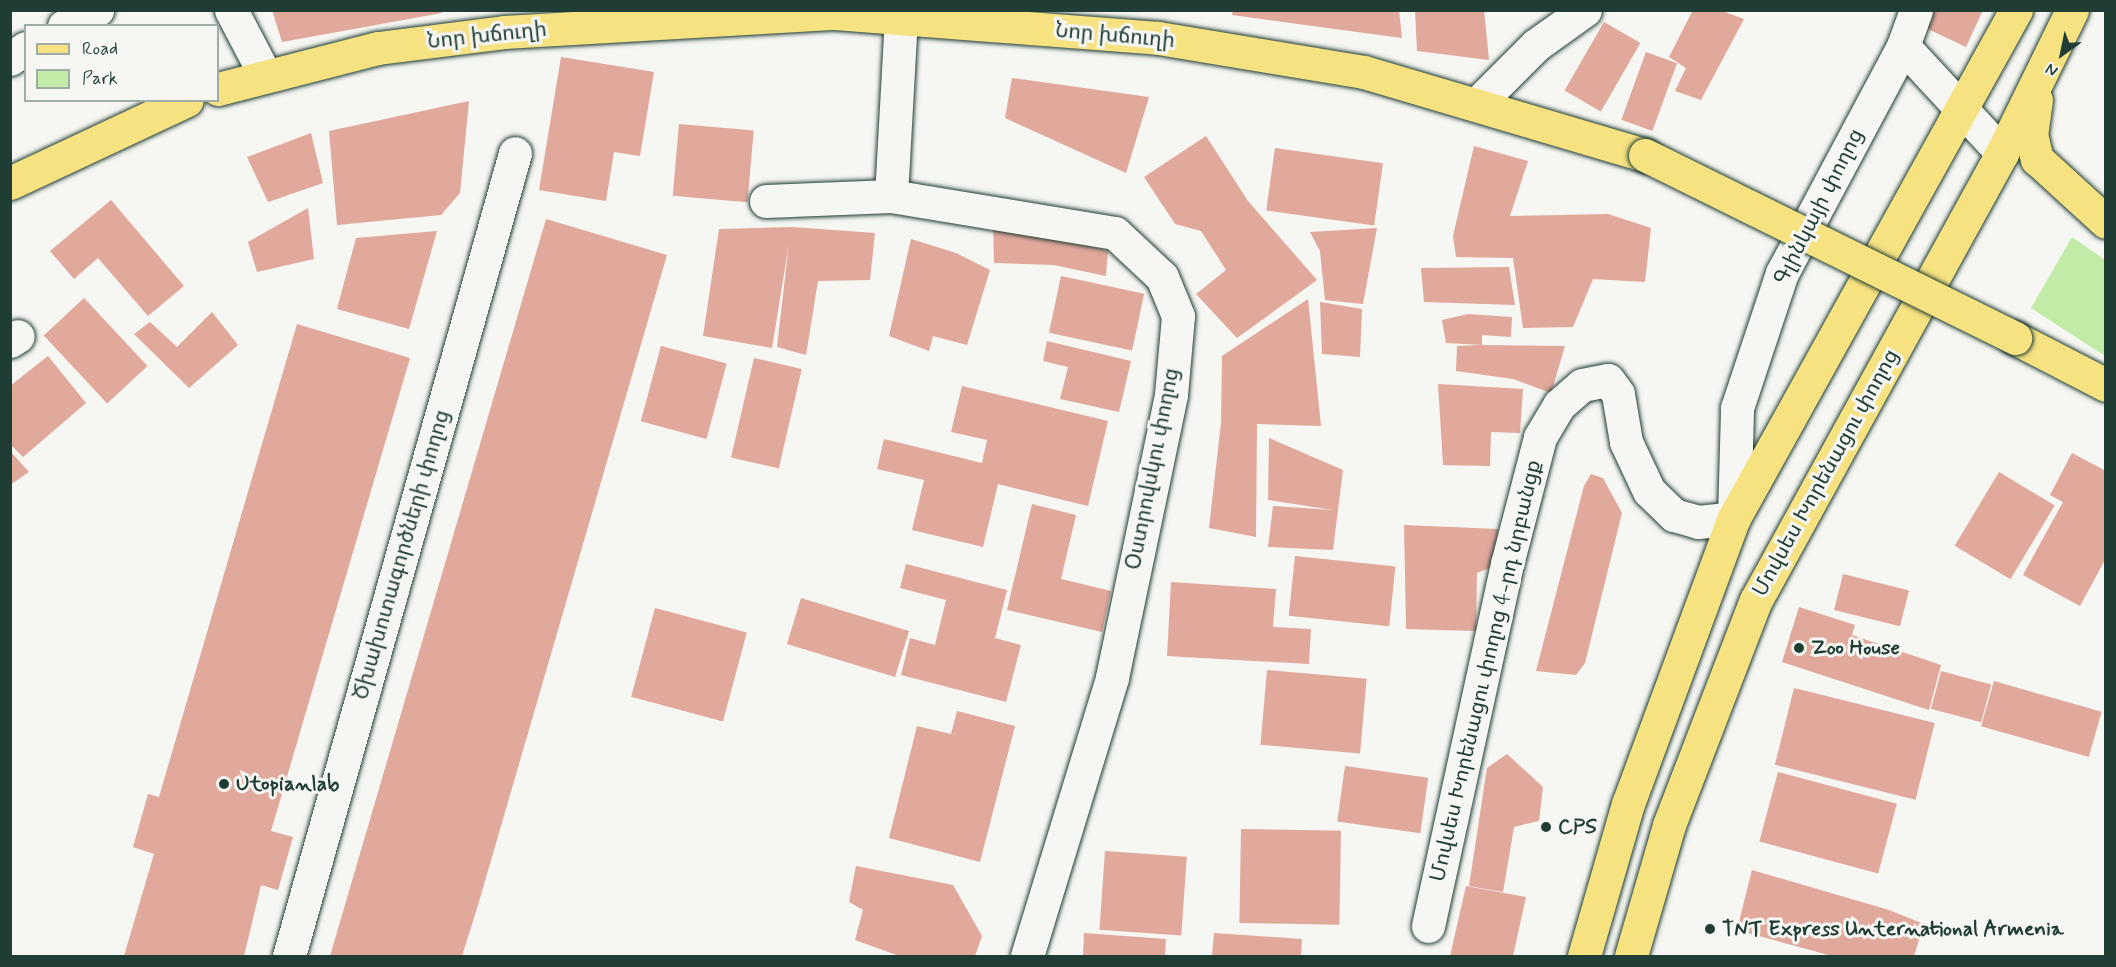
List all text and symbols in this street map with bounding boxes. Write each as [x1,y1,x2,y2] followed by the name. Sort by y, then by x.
[426,17,548,55] street label: Նոր խճուղի
[1054,18,1176,54] street label: Նոր խճուղի
[24,24,219,102] legend
[2032,24,2092,84] north arrow
[82,37,118,61] text: Road
[2042,58,2062,81] text: N
[82,67,118,91] text: Park
[1769,125,1869,289] street label: Գլինկայի փողոց
[1747,345,1905,601] street label: Մովսես Խորենացու փողոց
[1121,366,1185,572] street label: Օստրովսկու փողոց
[349,407,455,703] street label: Ծխախոտագործների փողոց
[1425,458,1547,884] street label: Մովսես Խորենացու փողոց 4-րդ նրբանցք
[1811,635,1899,661] place label: Zoo House
[1792,641,1806,655] marker: Zoo House
[236,771,339,797] place label: Utopianlab
[217,777,231,791] marker: Utopianlab
[1558,814,1597,840] place label: CPS
[1539,820,1553,834] marker: CPS
[1722,916,2058,942] place label: TNT Express Unternational Armenia
[1703,922,1717,936] marker: TNT Express Unternational Armenia

